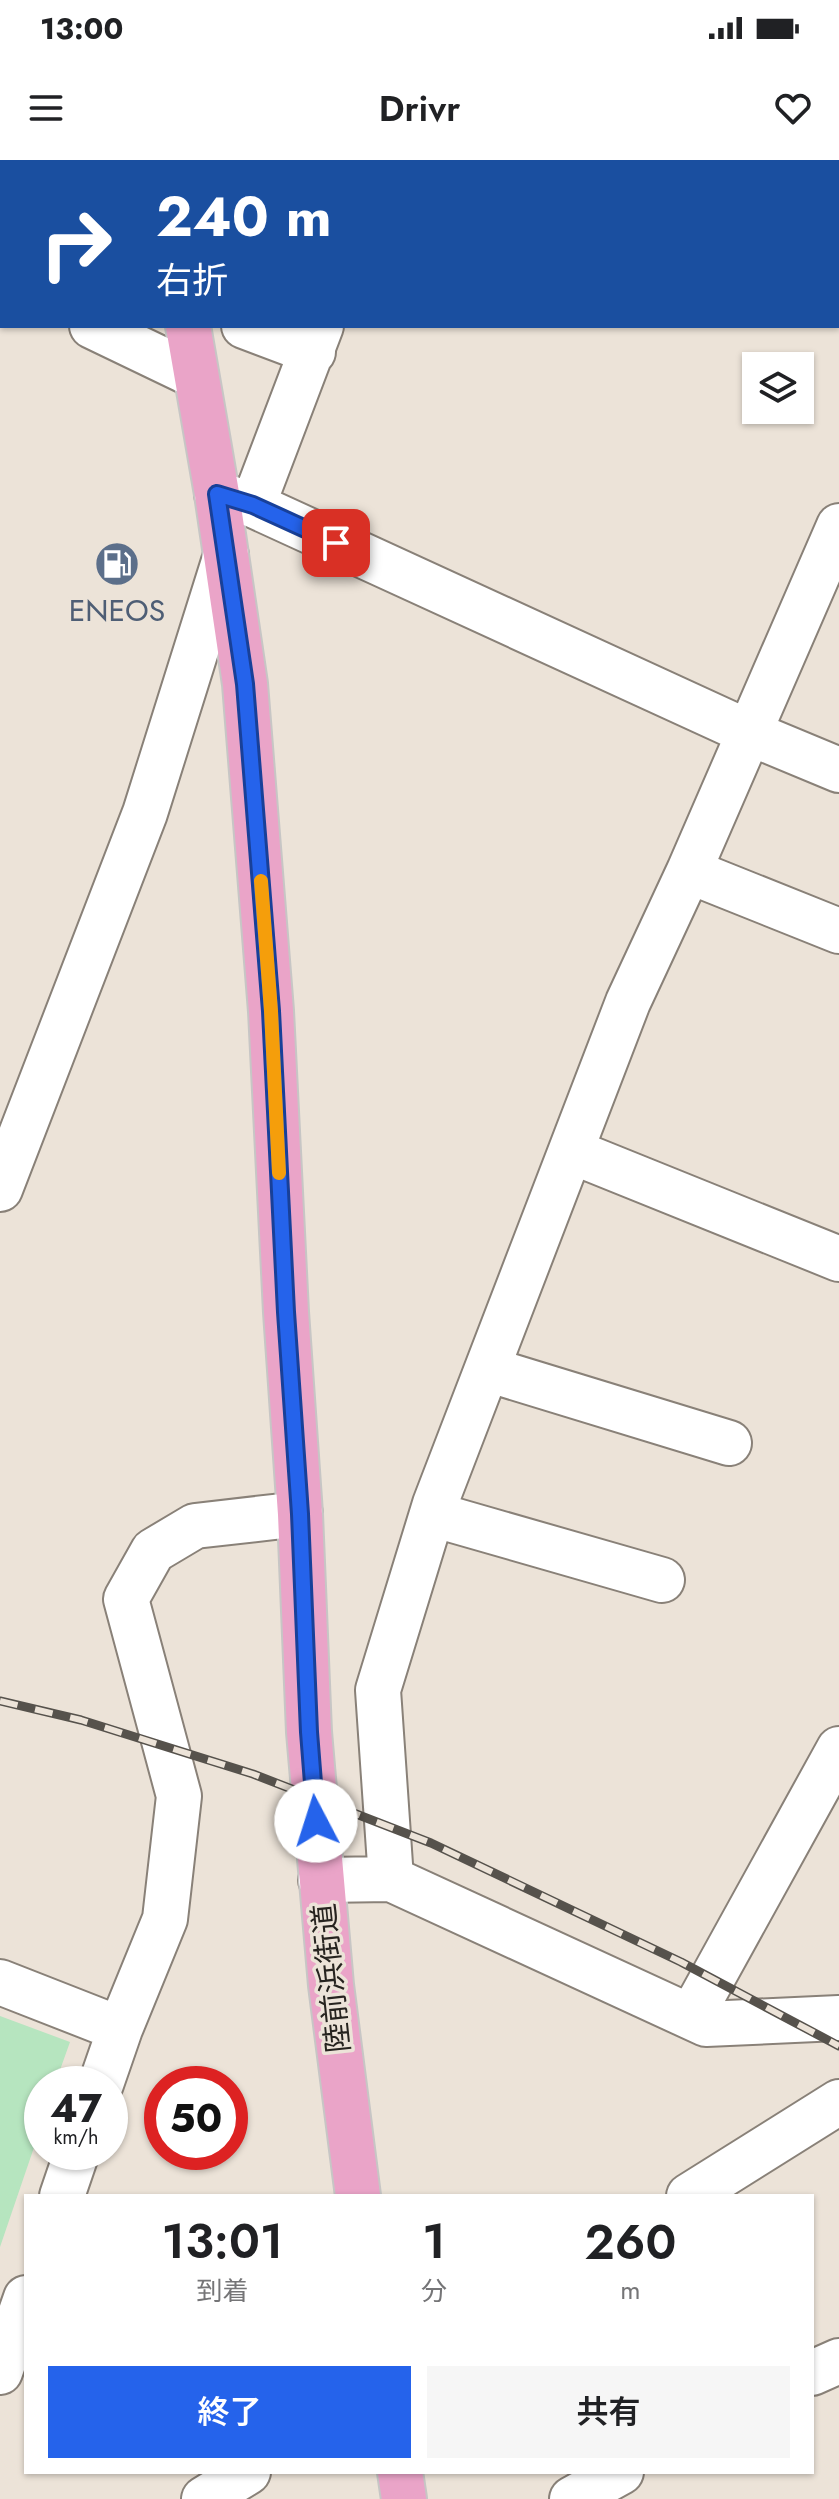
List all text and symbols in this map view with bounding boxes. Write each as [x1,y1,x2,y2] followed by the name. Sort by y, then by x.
[40,7,123,50] text: 13:00
[379,82,460,134] text: Drivr
[24,86,68,130] icon: menu
[771,86,815,130] icon: heart
[156,176,332,257] text: 240 m
[24,192,128,296] icon: right
[156,254,228,306] text: 右折
[742,352,814,424] map controls
[742,352,814,424] button: layers
[302,509,370,577] pin
[314,521,358,565] icon: arrive
[93,540,141,588] fuel station icon: ENEOS
[69,589,165,632] place label: ENEOS
[274,1779,358,1863] position arrow
[302,1901,360,2055] street label: 陸前浜街道
[144,2066,248,2170] speed limit sign: 50
[50,2079,102,2137] text: 47
[53,2123,99,2152] text: km/h
[162,2207,283,2276] text: 13:01
[422,2207,446,2276] text: 1
[585,2208,676,2277] text: 260
[620,2271,641,2309] text: m
[196,2272,248,2310] text: 到着
[421,2272,447,2310] text: 分
[48,2366,411,2458] button: 終了
[427,2366,790,2458] button: 共有

